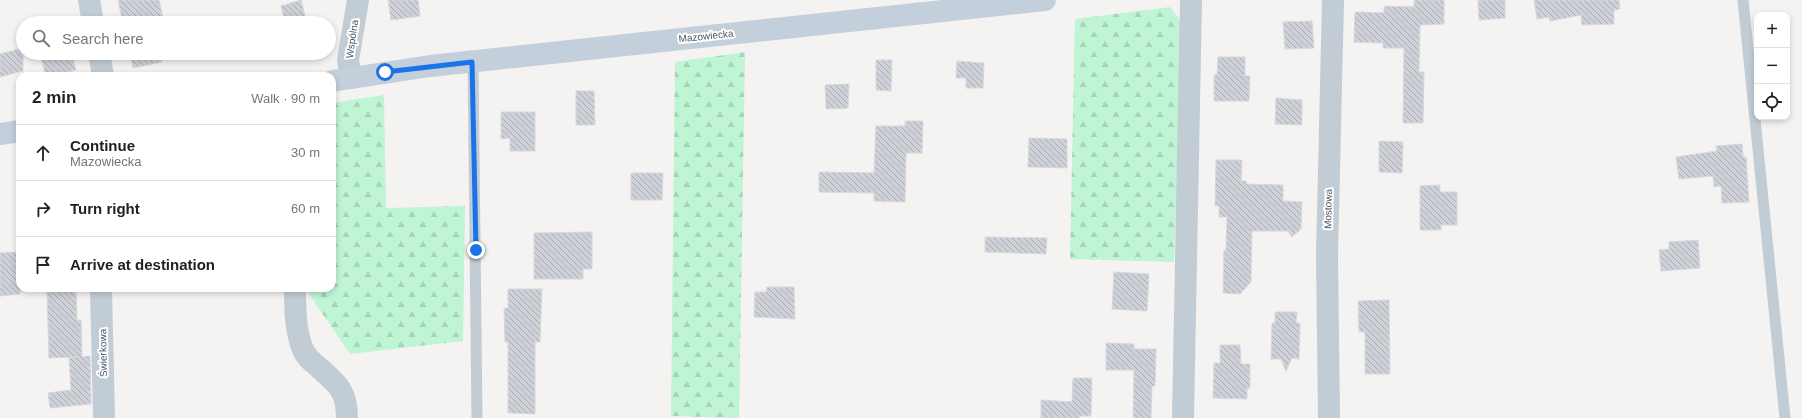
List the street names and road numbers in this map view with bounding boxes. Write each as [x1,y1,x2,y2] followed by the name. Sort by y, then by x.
[344,19,360,59] street label: Wspólna
[678,28,734,44] street label: Mazowiecka
[1322,188,1334,229] street label: Mostowa
[96,328,109,377] street label: Świerkowa

